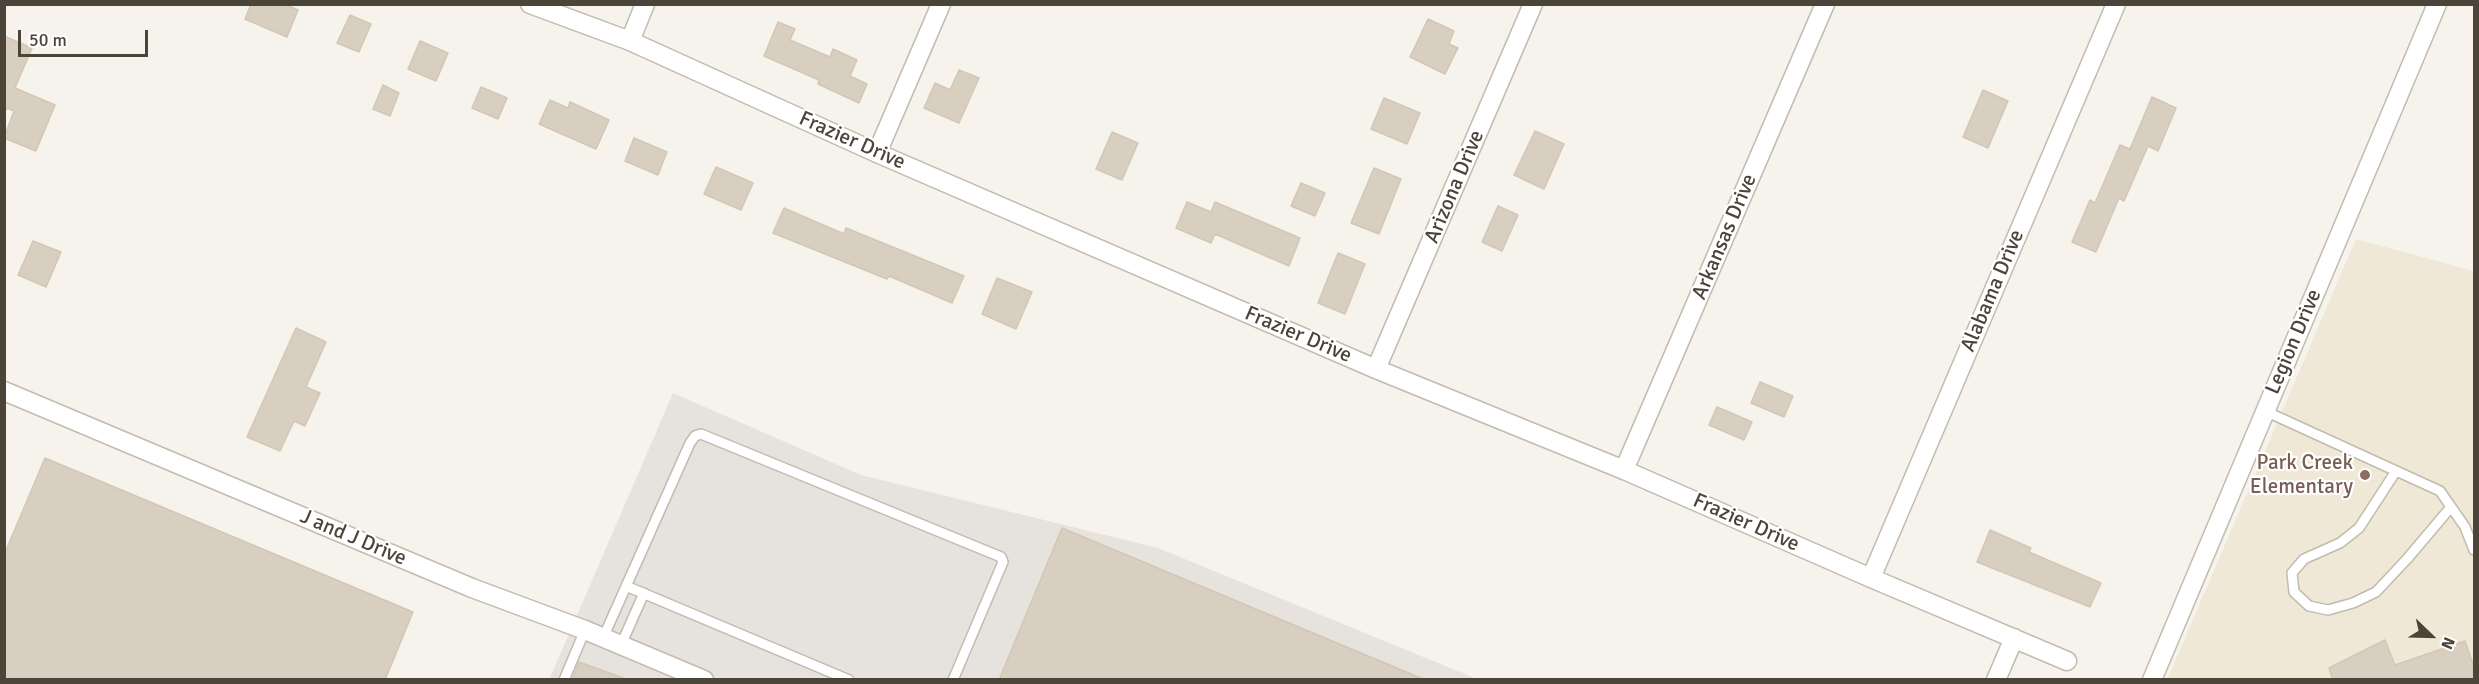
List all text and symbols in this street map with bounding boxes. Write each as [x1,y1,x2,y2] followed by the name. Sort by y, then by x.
[21,18,152,56] scale bar
[29,29,67,51] text: 50 m
[795,106,909,176] street label: Frazier Drive
[1420,127,1490,247] street label: Arizona Drive
[1687,170,1763,304] street label: Arkansas Drive
[1956,226,2030,356] street label: Alabama Drive
[2261,286,2327,398] street label: Legion Drive
[1241,301,1355,369] street label: Frazier Drive
[2250,450,2353,500] place label: Park Creek Elementary
[2358,468,2372,482] marker: Park Creek Elementary
[1689,488,1803,558] street label: Frazier Drive
[296,504,410,572] street label: J and J Drive
[2401,606,2461,666] north arrow
[2436,634,2459,652] text: N

